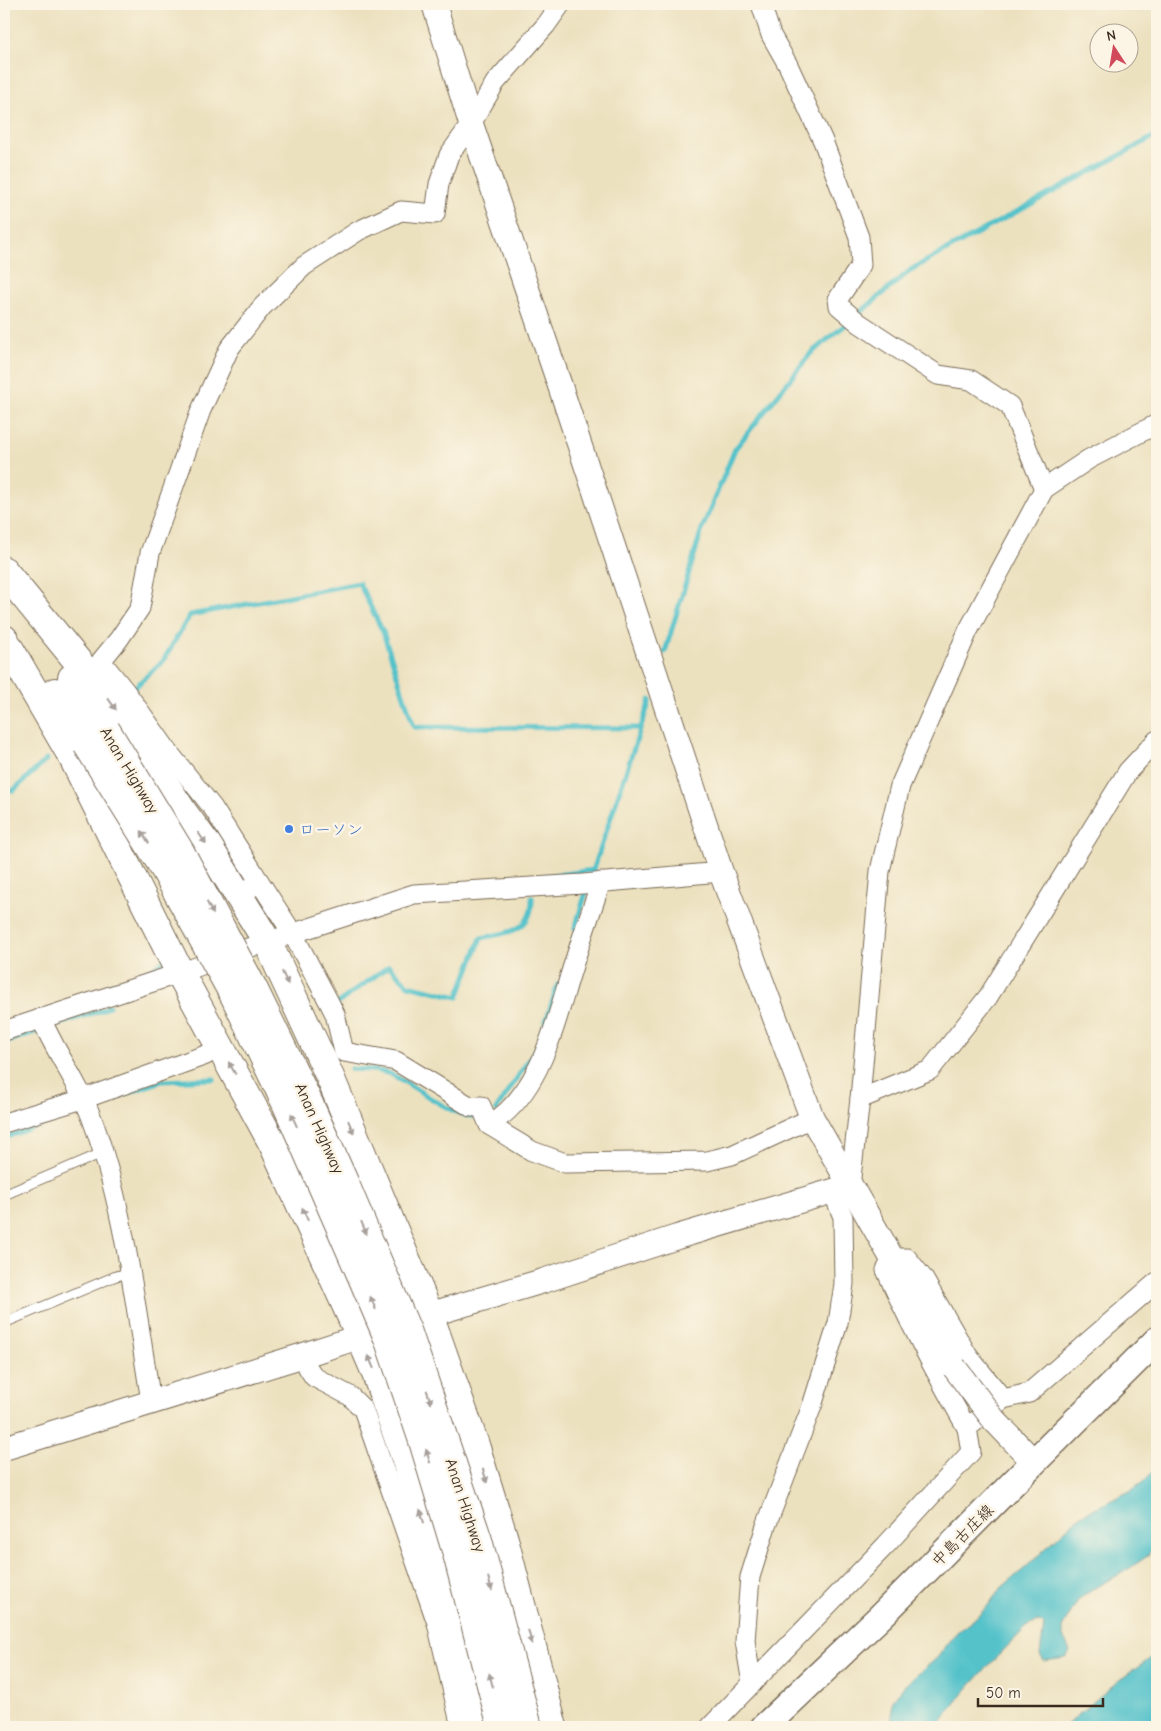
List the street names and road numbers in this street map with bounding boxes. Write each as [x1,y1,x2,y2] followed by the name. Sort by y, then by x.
[96,724,162,818] street label: Anan Highway
[291,1080,347,1177] street label: Anan Highway
[441,1456,489,1555] street label: Anan Highway
[928,1501,997,1570] street label: 中島古庄線

